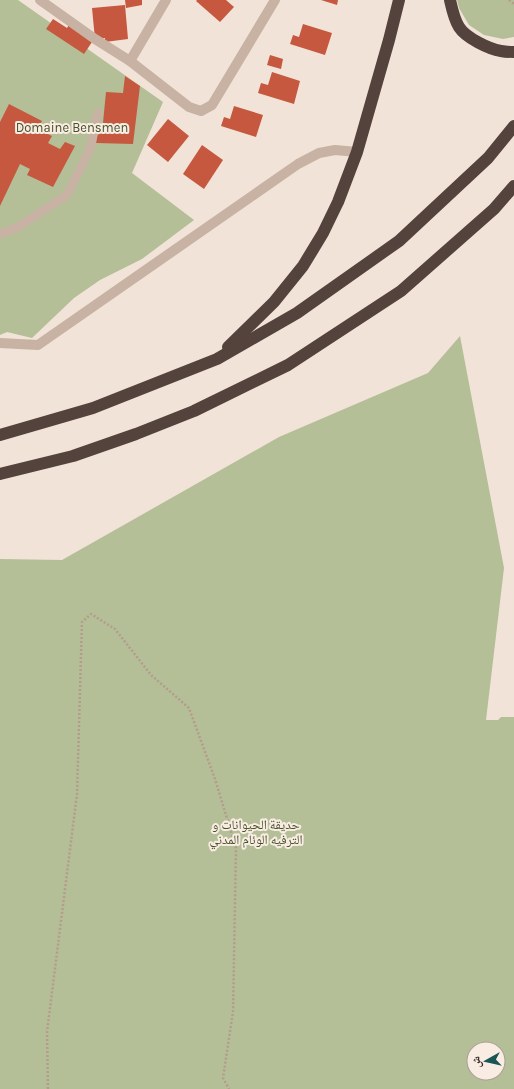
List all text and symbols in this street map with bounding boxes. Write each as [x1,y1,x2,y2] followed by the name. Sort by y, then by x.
[16,120,128,135] park label: Domaine Bensmen
[209,817,303,850] park label: حديقة الحيوانات و الترفيه الوئام المدني
[466,1041,506,1081] north arrow
[469,1055,485,1069] text: ش

